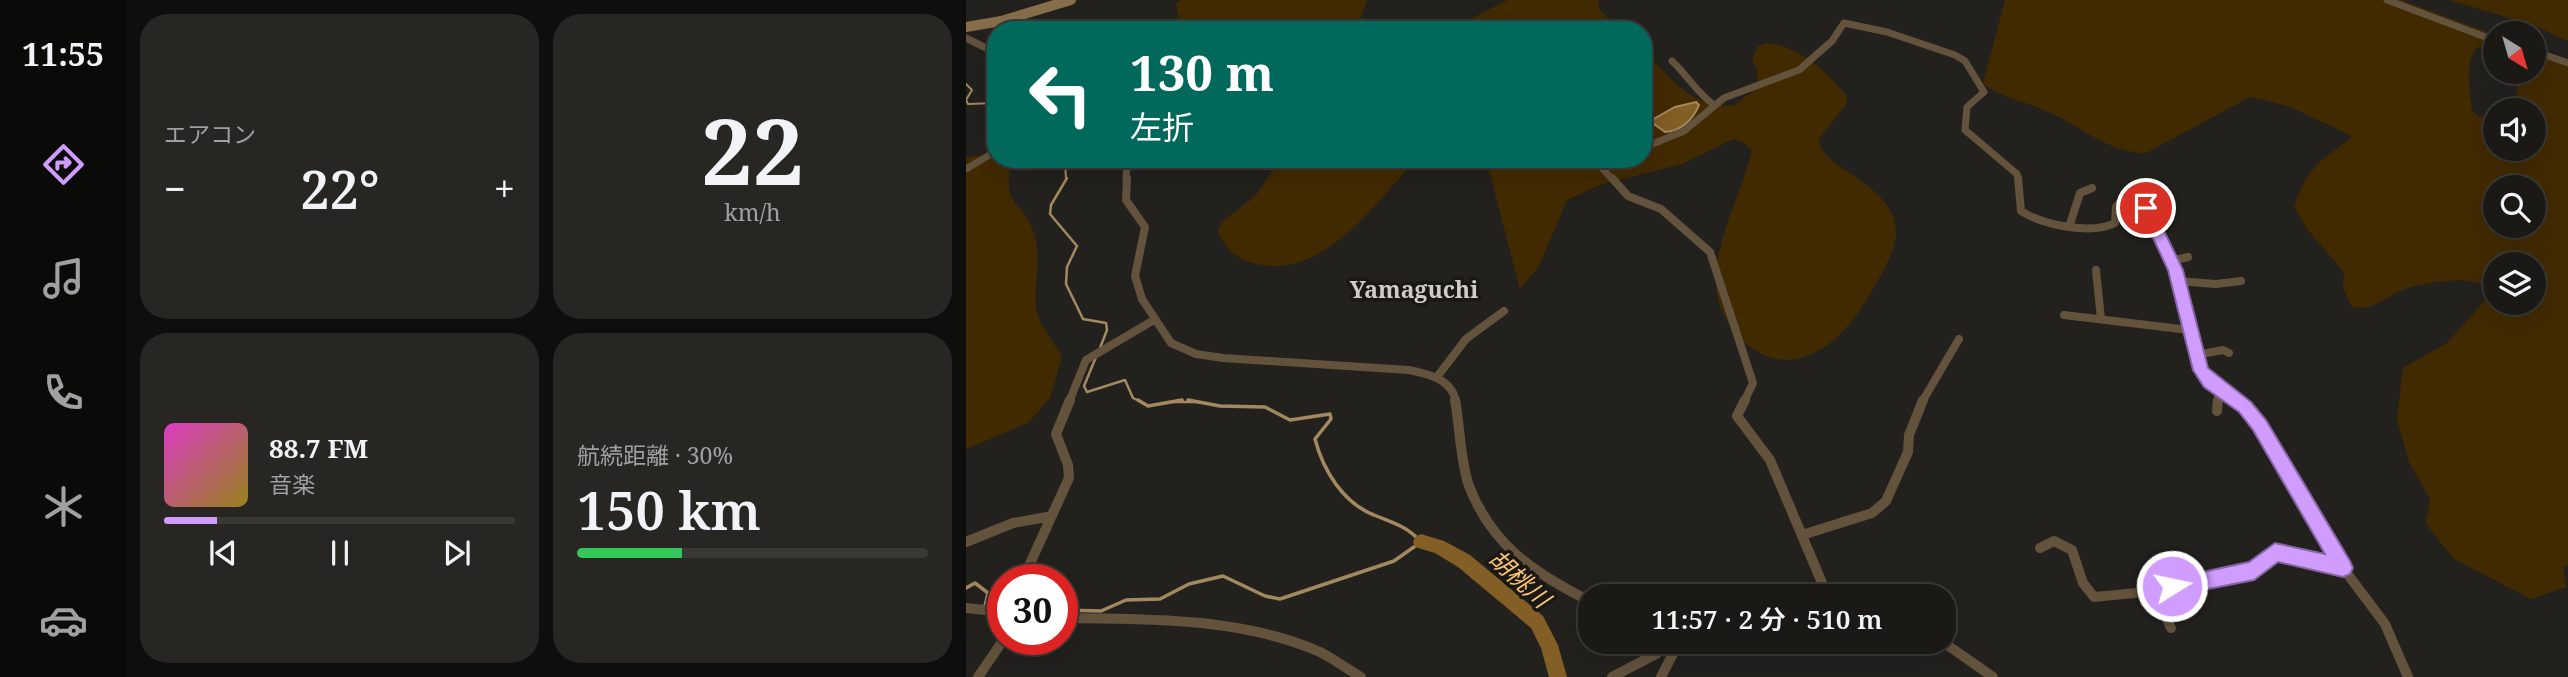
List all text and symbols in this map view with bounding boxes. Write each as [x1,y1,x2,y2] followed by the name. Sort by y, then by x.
[2483,21,2546,84] north arrow
[2483,21,2546,315] map controls
[22,32,104,75] text: 11:55
[1130,39,1274,105] text: 130 m
[1015,49,1106,140] icon: left
[701,88,804,212] text: 22
[2483,98,2546,161] button: sound
[1130,105,1194,148] text: 左折
[164,118,256,150] text: エアコン
[39,140,88,189] icon: directions
[300,153,380,224] text: 22°
[164,162,186,214] text: −
[494,162,515,214] text: +
[2483,175,2546,238] button: search
[2116,178,2176,238] pin
[2127,189,2165,227] icon: arrive
[724,196,781,228] text: km/h
[2483,252,2546,315] button: layers
[39,254,88,303] icon: music
[1350,273,1478,305] district label: Yamaguchi
[39,368,88,417] icon: phone
[269,430,368,466] text: 88.7 FM
[577,439,733,471] text: 航続距離 · 30%
[269,468,315,500] text: 音楽
[577,474,761,545] text: 150 km
[39,482,88,531] icon: climate
[204,534,242,572] icon: previous
[321,534,359,572] icon: pause
[438,534,476,572] icon: next
[1482,542,1560,616] water label: 胡桃川
[2135,549,2209,623] position arrow
[987,564,1078,655] speed limit sign: 30
[39,596,88,645] icon: car
[1651,601,1883,637] text: 11:57 · 2 分 · 510 m

